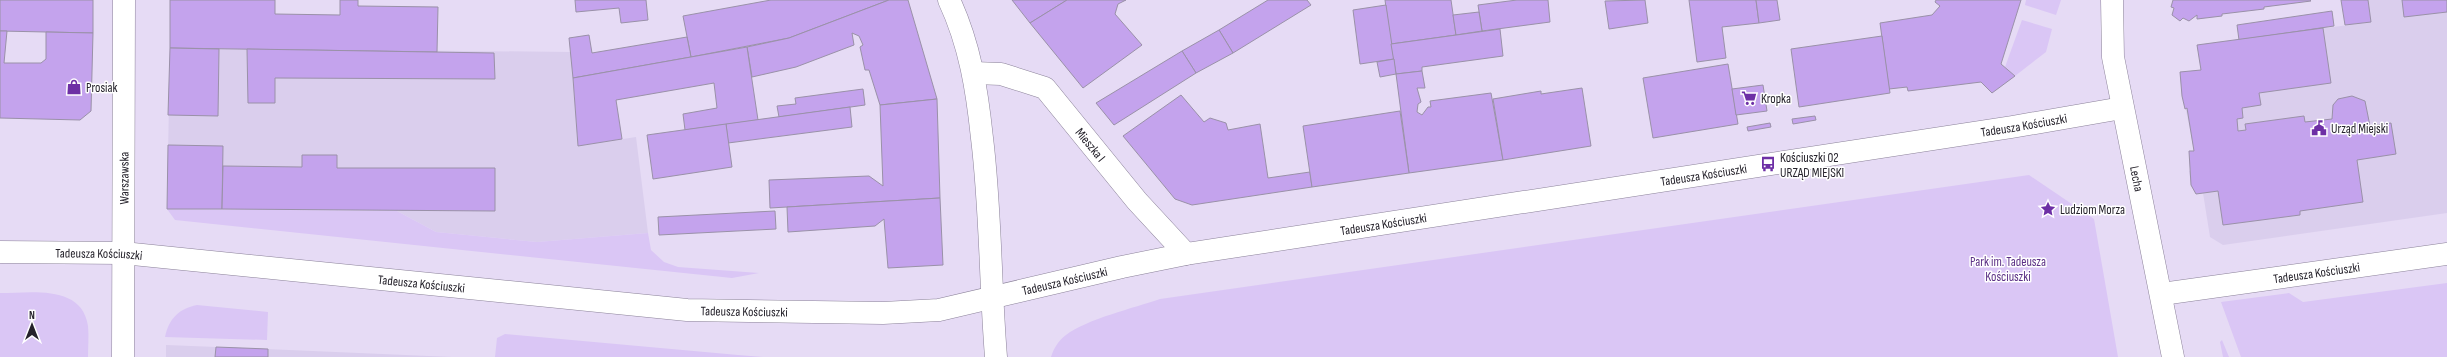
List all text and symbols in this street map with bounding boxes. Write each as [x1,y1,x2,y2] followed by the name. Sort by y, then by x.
[65,78,83,96] shop icon: Prosiak
[86,80,117,96] place label: Prosiak
[1740,89,1758,107] supermarket icon: Kropka
[1761,91,1791,107] place label: Kropka
[1980,111,2068,141] street label: Tadeusza Kościuszki
[2310,119,2328,137] public building icon: Urząd Miejski
[2331,121,2388,137] place label: Urząd Miejski
[1072,125,1109,165] street label: Mieszka I
[1780,150,1844,181] place label: Kościuszki 02 URZĄD MIEJSKI
[116,152,133,204] street label: Warszawska
[1759,155,1777,173] bus stop icon: Kościuszki 02 URZĄD MIEJSKI
[1660,161,1748,190] street label: Tadeusza Kościuszki
[2126,165,2147,193] street label: Lecha
[2039,200,2057,218] place icon: Ludziom Morza
[2060,202,2125,218] place label: Ludziom Morza
[1339,210,1428,239] street label: Tadeusza Kościuszki
[55,245,143,264] street label: Tadeusza Kościuszki
[1970,254,2046,285] park label: Park im. Tadeusza Kościuszki
[2272,259,2361,287] street label: Tadeusza Kościuszki
[1021,264,1109,299] street label: Tadeusza Kościuszki
[377,272,466,297] street label: Tadeusza Kościuszki
[700,303,788,321] street label: Tadeusza Kościuszki
[12,305,52,345] north arrow
[29,309,35,322] text: N

